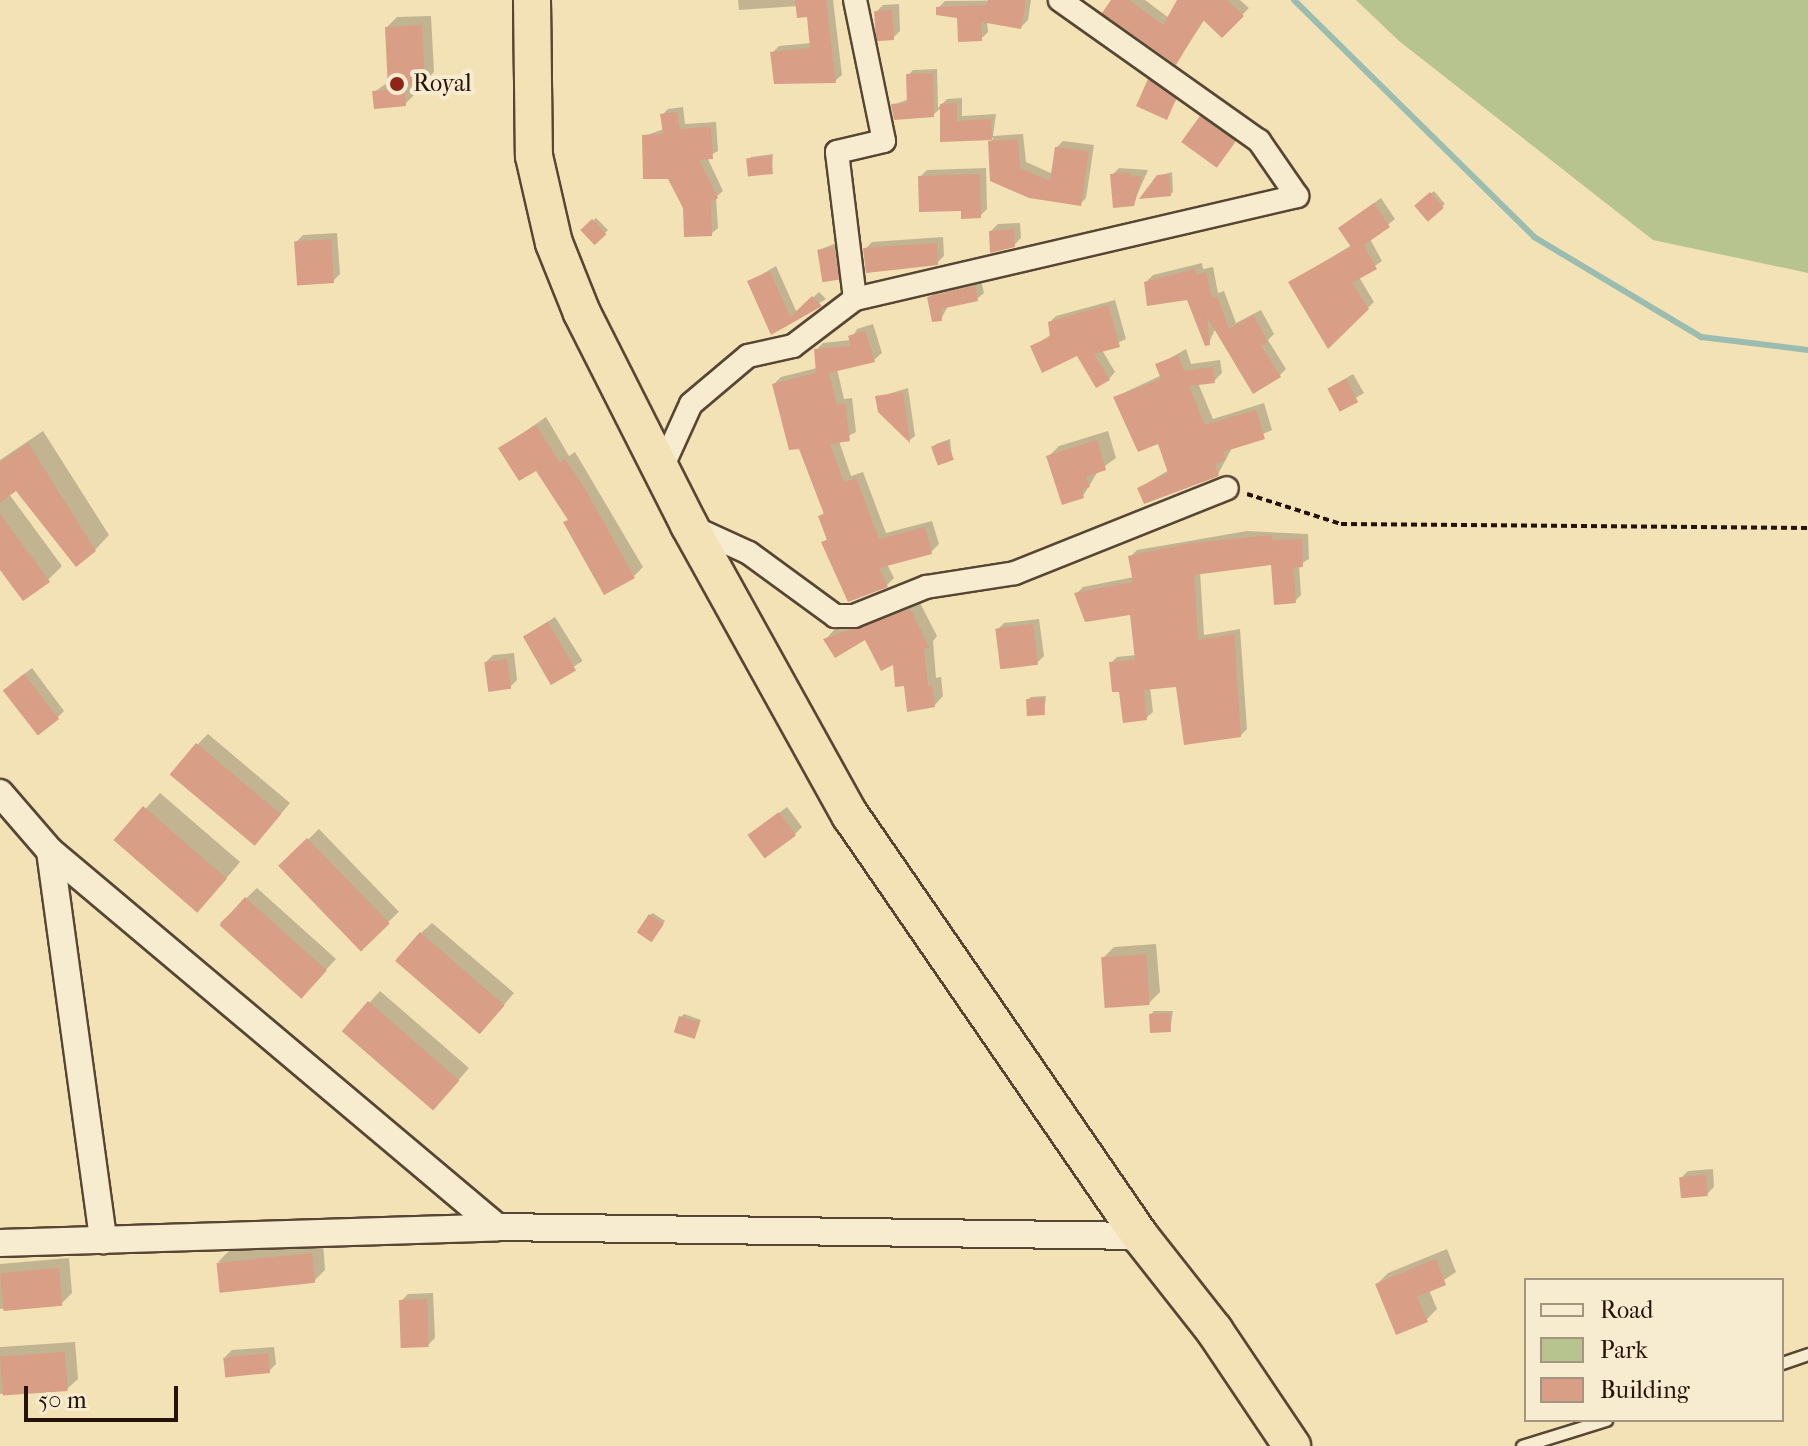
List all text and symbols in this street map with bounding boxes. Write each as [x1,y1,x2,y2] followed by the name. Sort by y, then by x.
[413,70,472,98] place label: Royal
[388,75,406,93] marker: Royal
[1524,1278,1784,1422] legend
[1600,1296,1653,1324] text: Road
[1600,1336,1648,1364] text: Park
[28,1370,182,1420] scale bar
[1600,1376,1690,1404] text: Building
[38,1386,87,1414] text: 50 m

